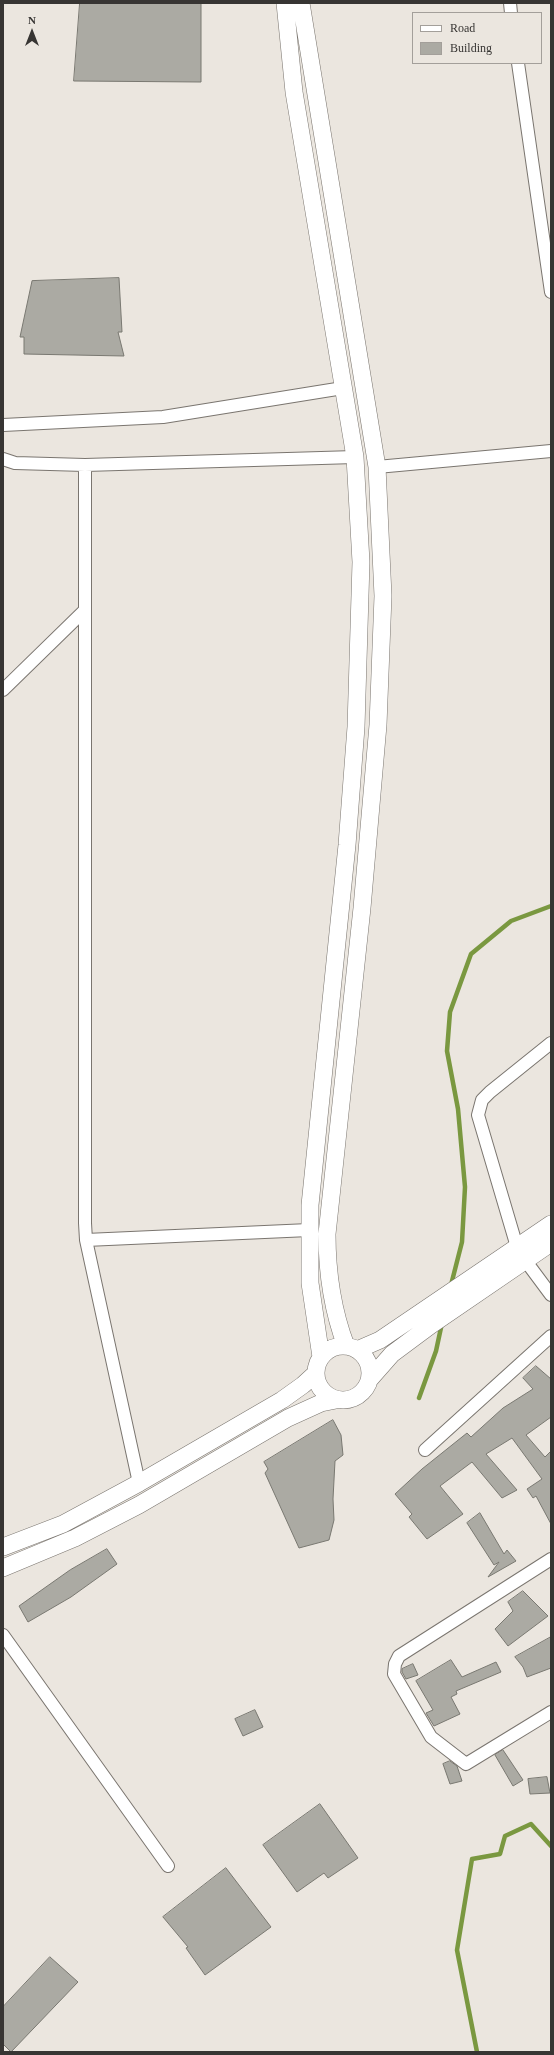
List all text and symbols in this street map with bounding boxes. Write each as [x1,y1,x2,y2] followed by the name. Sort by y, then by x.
[12,12,52,52] north arrow
[412,12,542,64] legend
[28,14,36,26] text: N
[450,21,475,35] text: Road
[450,41,492,55] text: Building

